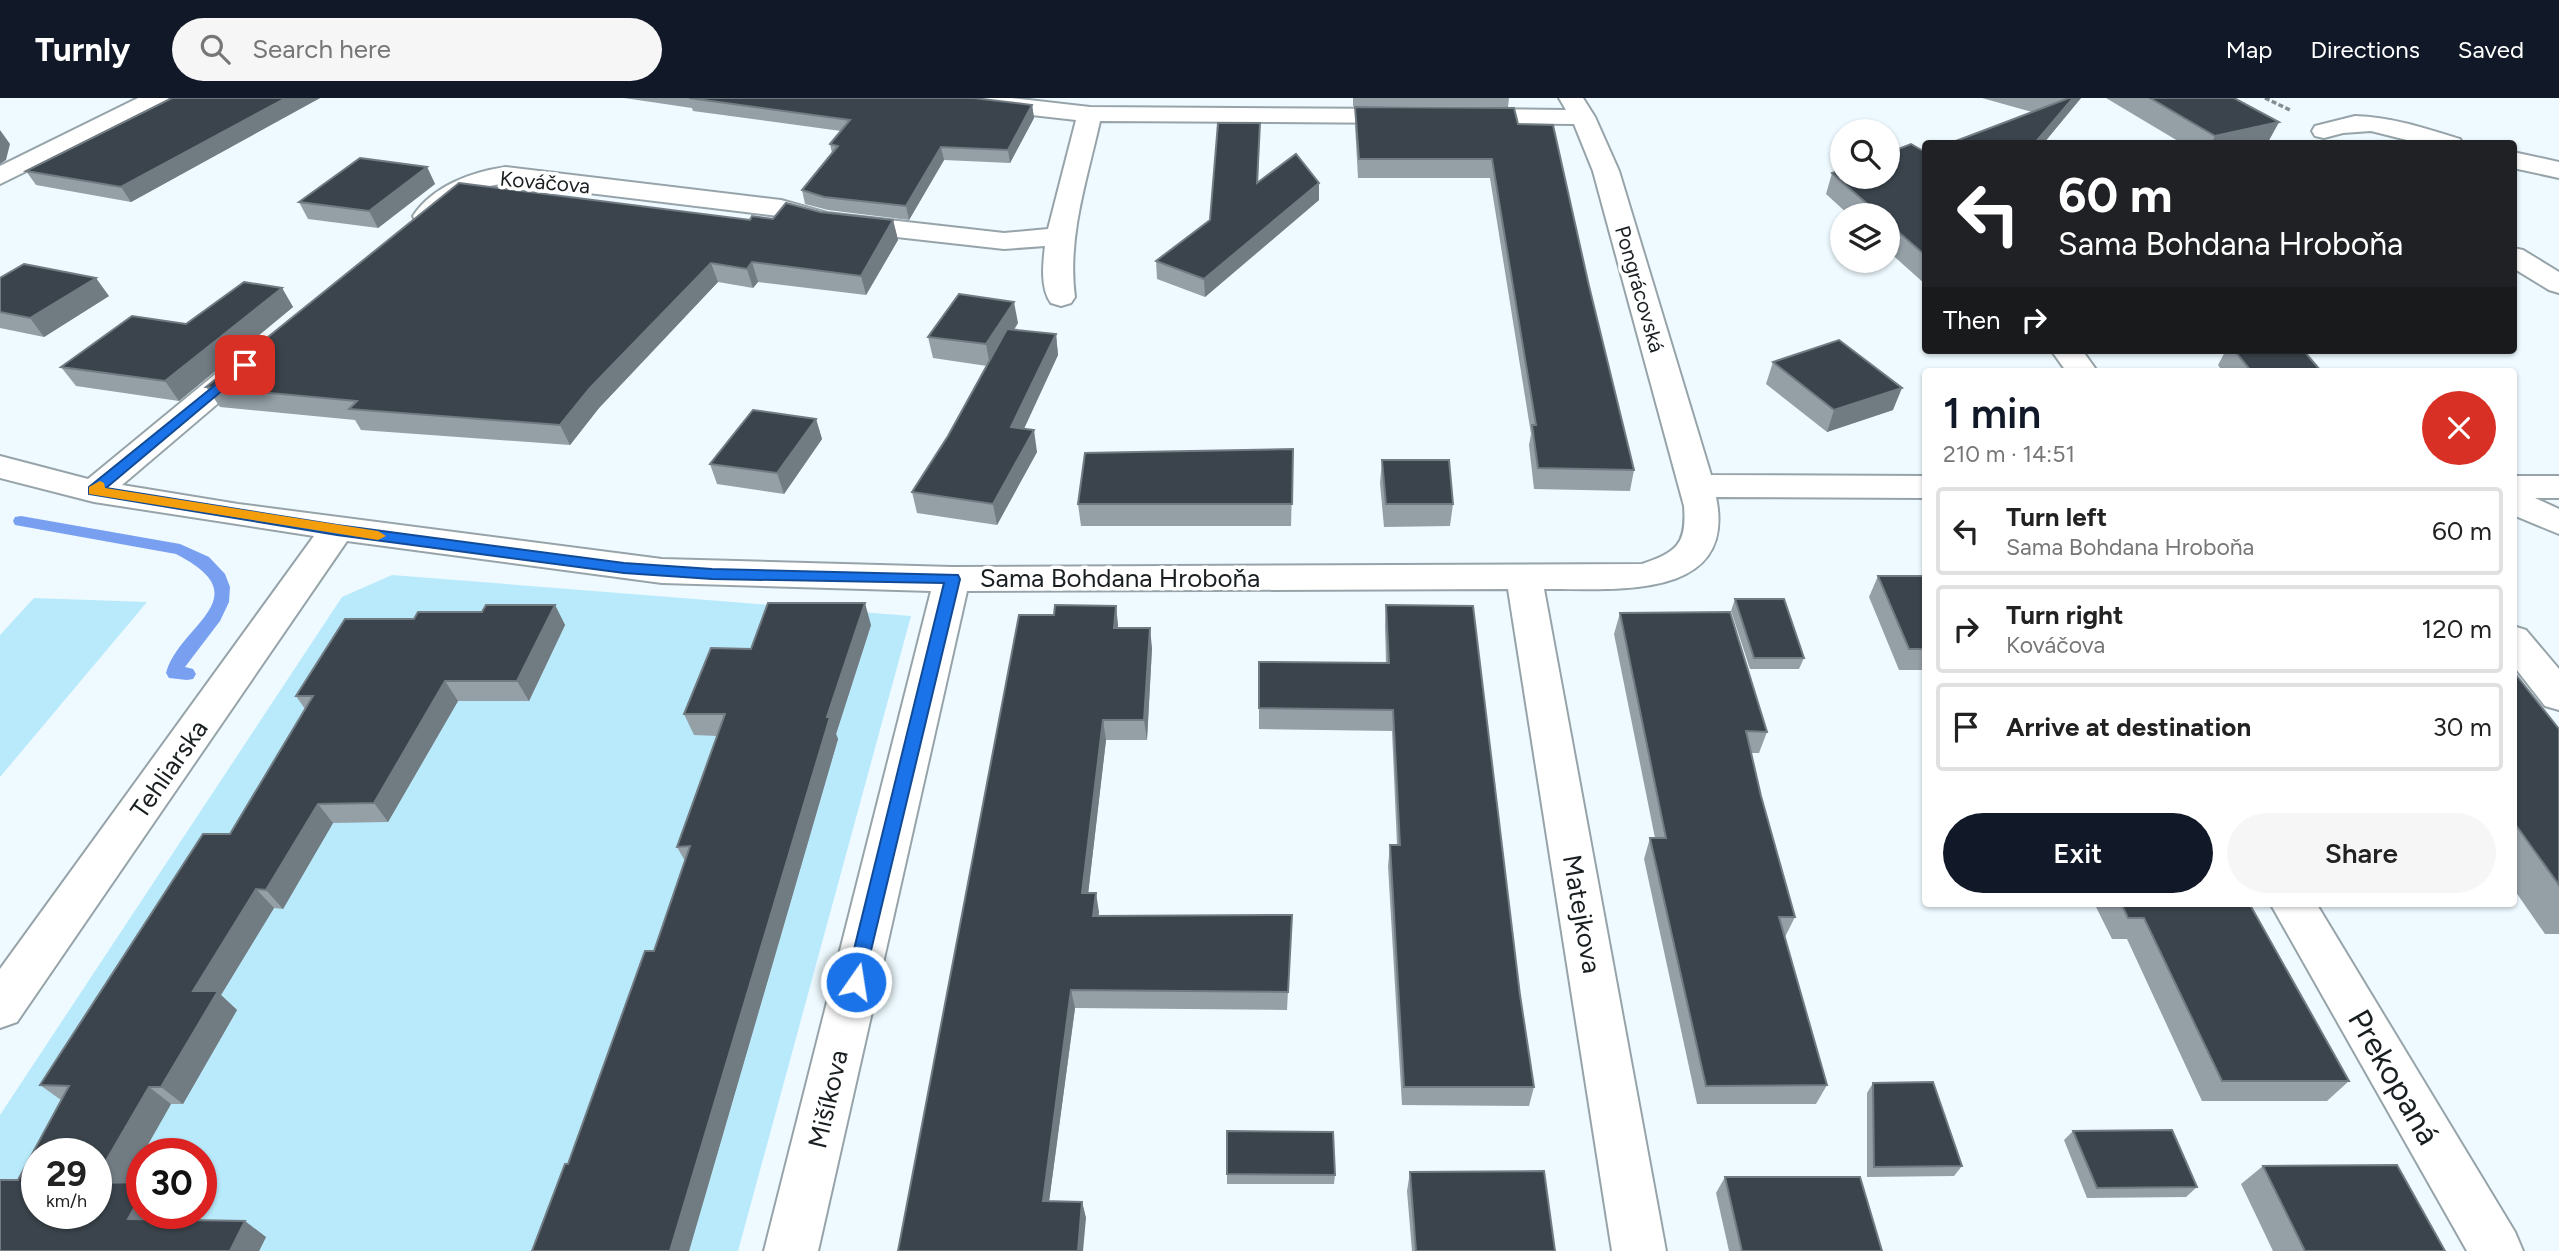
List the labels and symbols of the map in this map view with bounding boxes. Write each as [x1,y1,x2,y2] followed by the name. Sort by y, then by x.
[499,166,591,198] street label: Kováčova
[1610,223,1670,355] street label: Pongrácovská
[215,335,275,395] pin
[980,562,1260,594] street label: Sama Bohdana Hroboňa
[123,714,215,824] street label: Tehliarska
[1556,852,1608,976] street label: Matejkova
[819,945,893,1019] position arrow
[2340,1003,2448,1151] street label: Prekopaná
[801,1047,855,1151] street label: Mišíkova
[126,1138,217,1229] speed limit sign: 30

